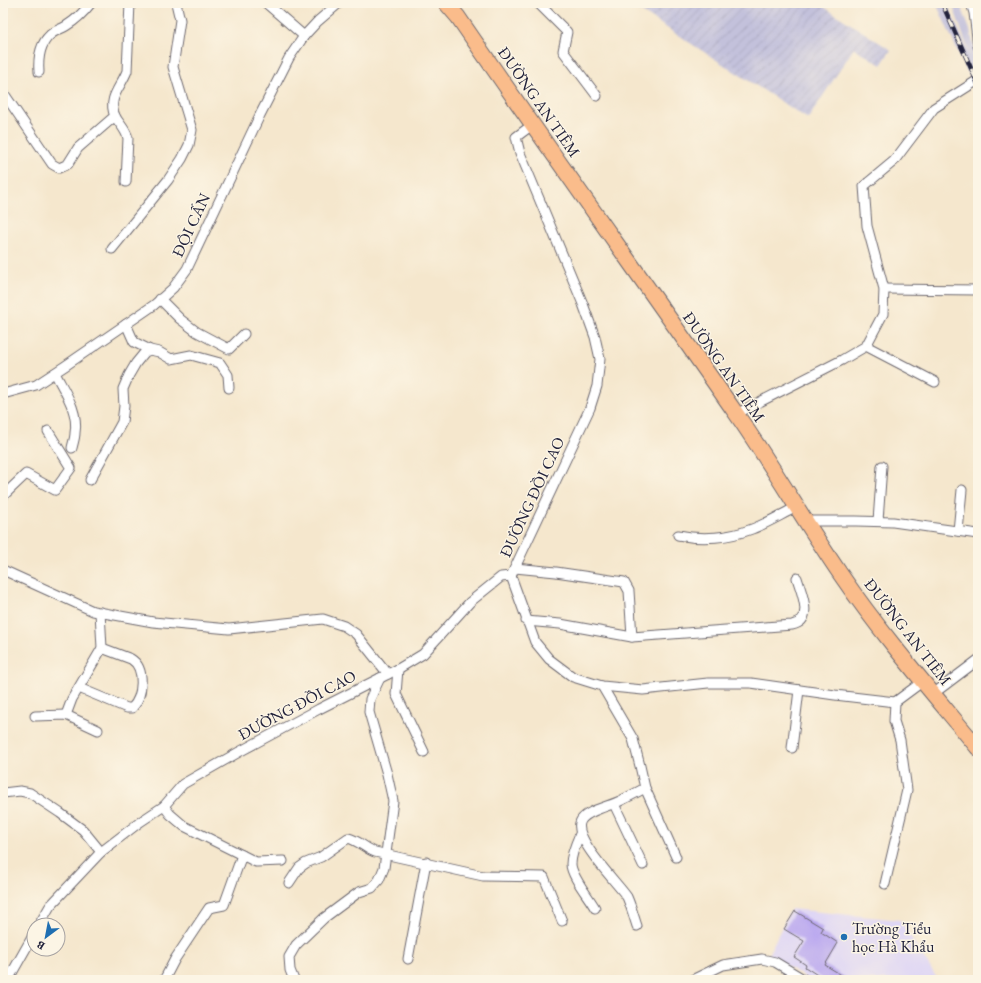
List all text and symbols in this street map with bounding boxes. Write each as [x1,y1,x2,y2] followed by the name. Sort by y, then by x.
[493,43,585,161] street label: ĐƯỜNG AN TIÊM
[167,189,215,260] street label: ĐỘI CẤN
[678,308,770,426] street label: ĐƯỜNG AN TIÊM
[495,433,569,561] street label: ĐƯỜNG ĐỒI CAO
[860,574,956,690] street label: ĐƯỜNG AN TIÊM
[234,665,360,745] street label: ĐƯỜNG ĐỒI CAO
[26,917,66,957] north arrow
[852,918,935,957] place label: Trường Tiểu học Hà Khẩu
[839,932,849,942] marker: Trường Tiểu học Hà Khẩu
[34,938,47,953] text: B

